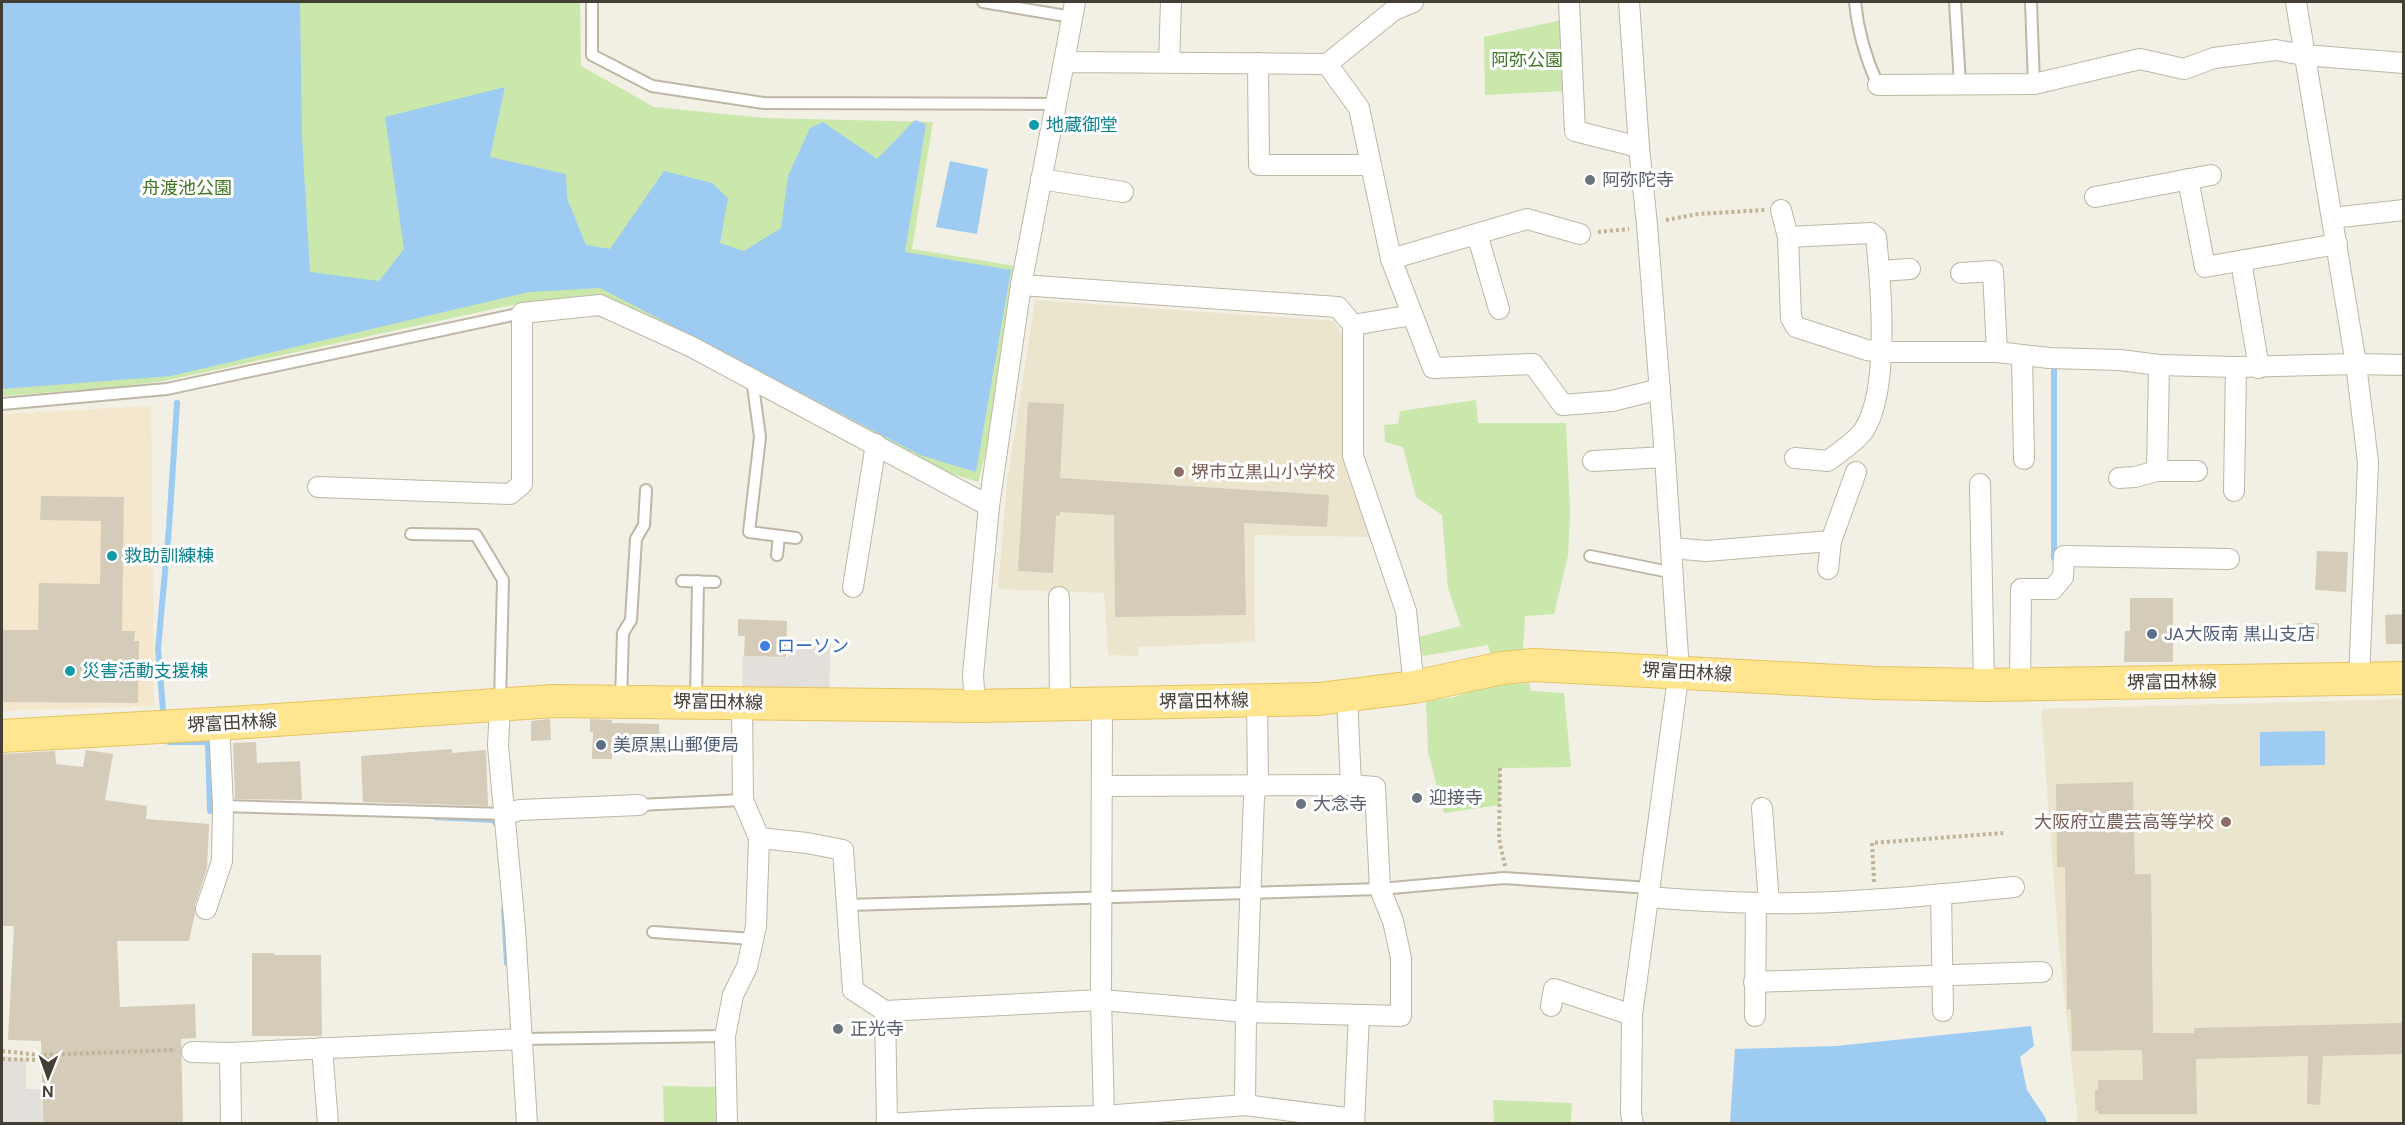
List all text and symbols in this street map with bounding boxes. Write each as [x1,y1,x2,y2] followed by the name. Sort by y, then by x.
[1491,48,1563,72] park label: 阿弥公園
[1046,113,1118,137] place label: 地蔵御堂
[1027,118,1041,132] marker: 地蔵御堂
[1602,168,1674,192] place label: 阿弥陀寺
[1583,173,1597,187] marker: 阿弥陀寺
[142,176,232,200] park label: 舟渡池公園
[1191,460,1335,484] place label: 堺市立黒山小学校
[1172,465,1186,479] marker: 堺市立黒山小学校
[124,544,214,568] place label: 救助訓練棟
[105,549,119,563] marker: 救助訓練棟
[2164,622,2315,646] place label: JA大阪南 黒山支店
[2145,627,2159,641] marker: JA大阪南 黒山支店
[777,634,849,658] place label: ローソン
[758,639,772,653] marker: ローソン
[1641,658,1733,686] street label: 堺富田林線
[82,659,208,683] place label: 災害活動支援棟
[63,664,77,678] marker: 災害活動支援棟
[2127,669,2217,695] street label: 堺富田林線
[1159,688,1249,714] street label: 堺富田林線
[673,689,763,715] street label: 堺富田林線
[186,709,278,737] street label: 堺富田林線
[613,733,739,757] place label: 美原黒山郵便局
[594,738,608,752] marker: 美原黒山郵便局
[1429,786,1483,810] place label: 迎接寺
[1410,791,1424,805] marker: 迎接寺
[1313,792,1367,816] place label: 大念寺
[1294,797,1308,811] marker: 大念寺
[2034,810,2214,834] place label: 大阪府立農芸高等学校
[2219,815,2233,829] marker: 大阪府立農芸高等学校
[850,1017,904,1041] place label: 正光寺
[831,1022,845,1036] marker: 正光寺
[18,1047,78,1107] north arrow
[42,1081,54,1102] text: N

